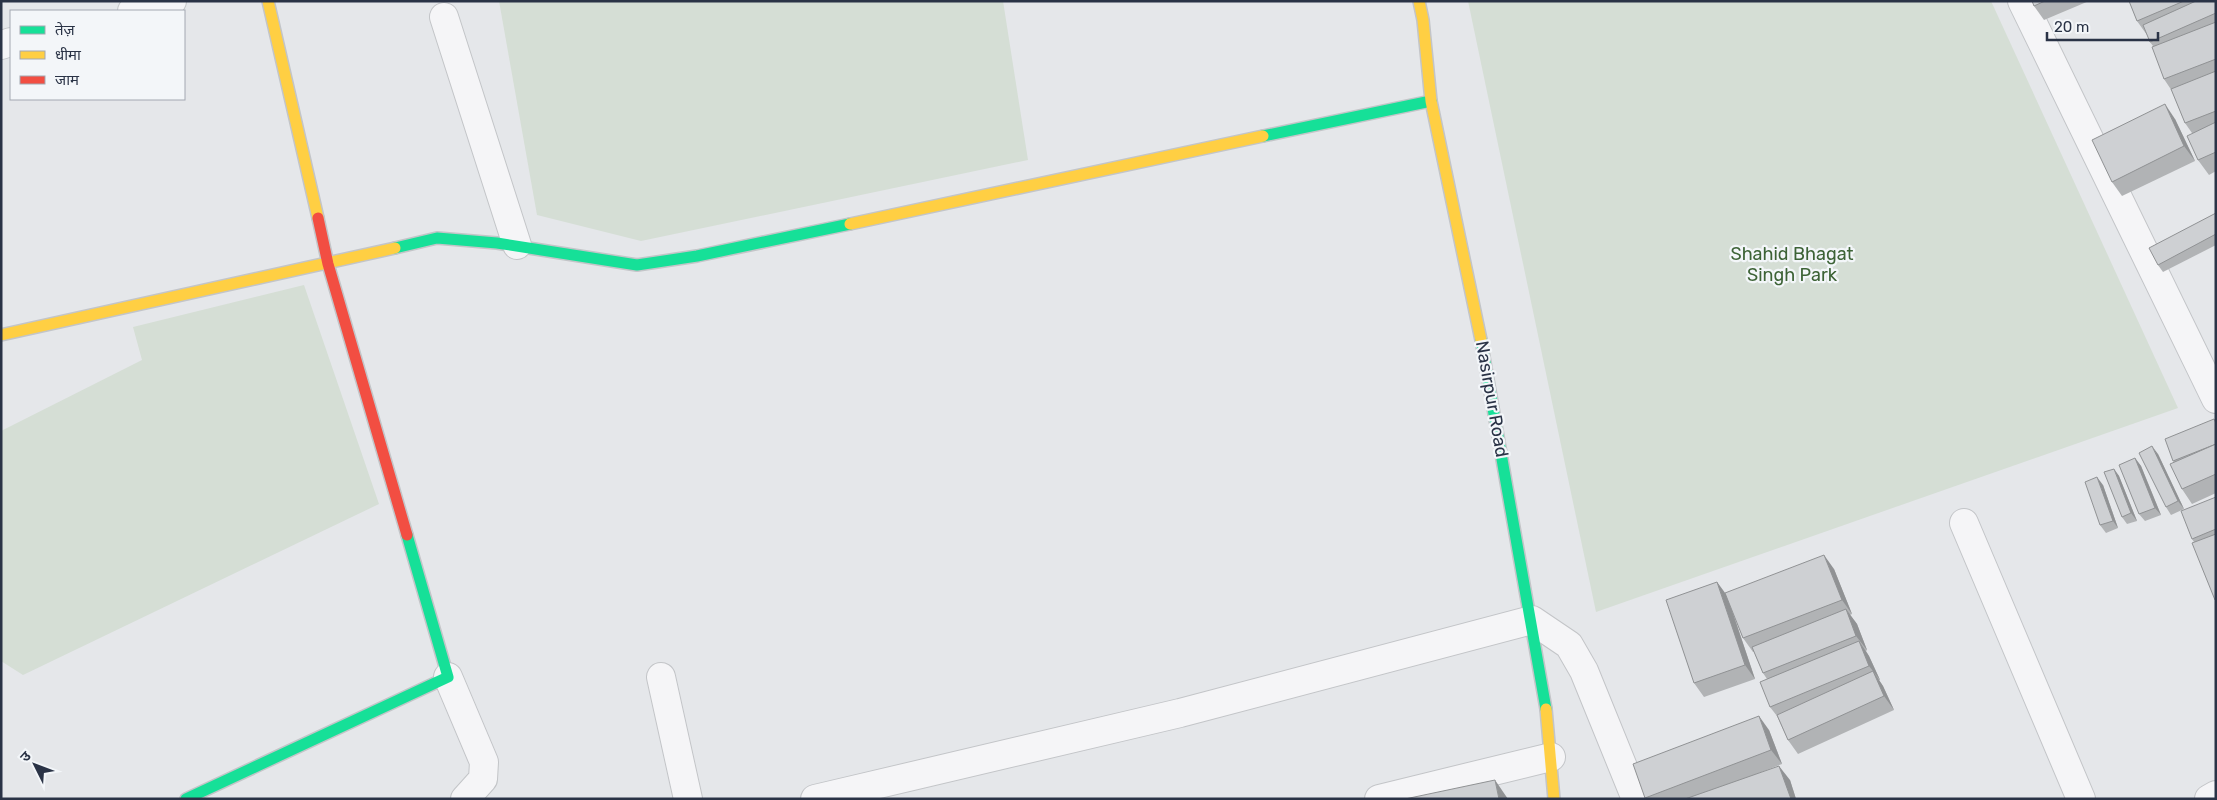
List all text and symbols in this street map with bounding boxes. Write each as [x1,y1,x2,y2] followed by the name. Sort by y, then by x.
[10,10,185,100] legend
[2047,10,2158,42] scale bar
[2054,18,2089,36] text: 20 m
[55,21,76,39] text: तेज़
[55,46,82,64] text: धीमा
[55,71,80,89] text: जाम
[1730,243,1854,286] park label: Shahid Bhagat Singh Park
[1471,339,1513,459] street label: Nasirpur Road
[10,740,60,790] north arrow
[17,747,35,765] text: उ

